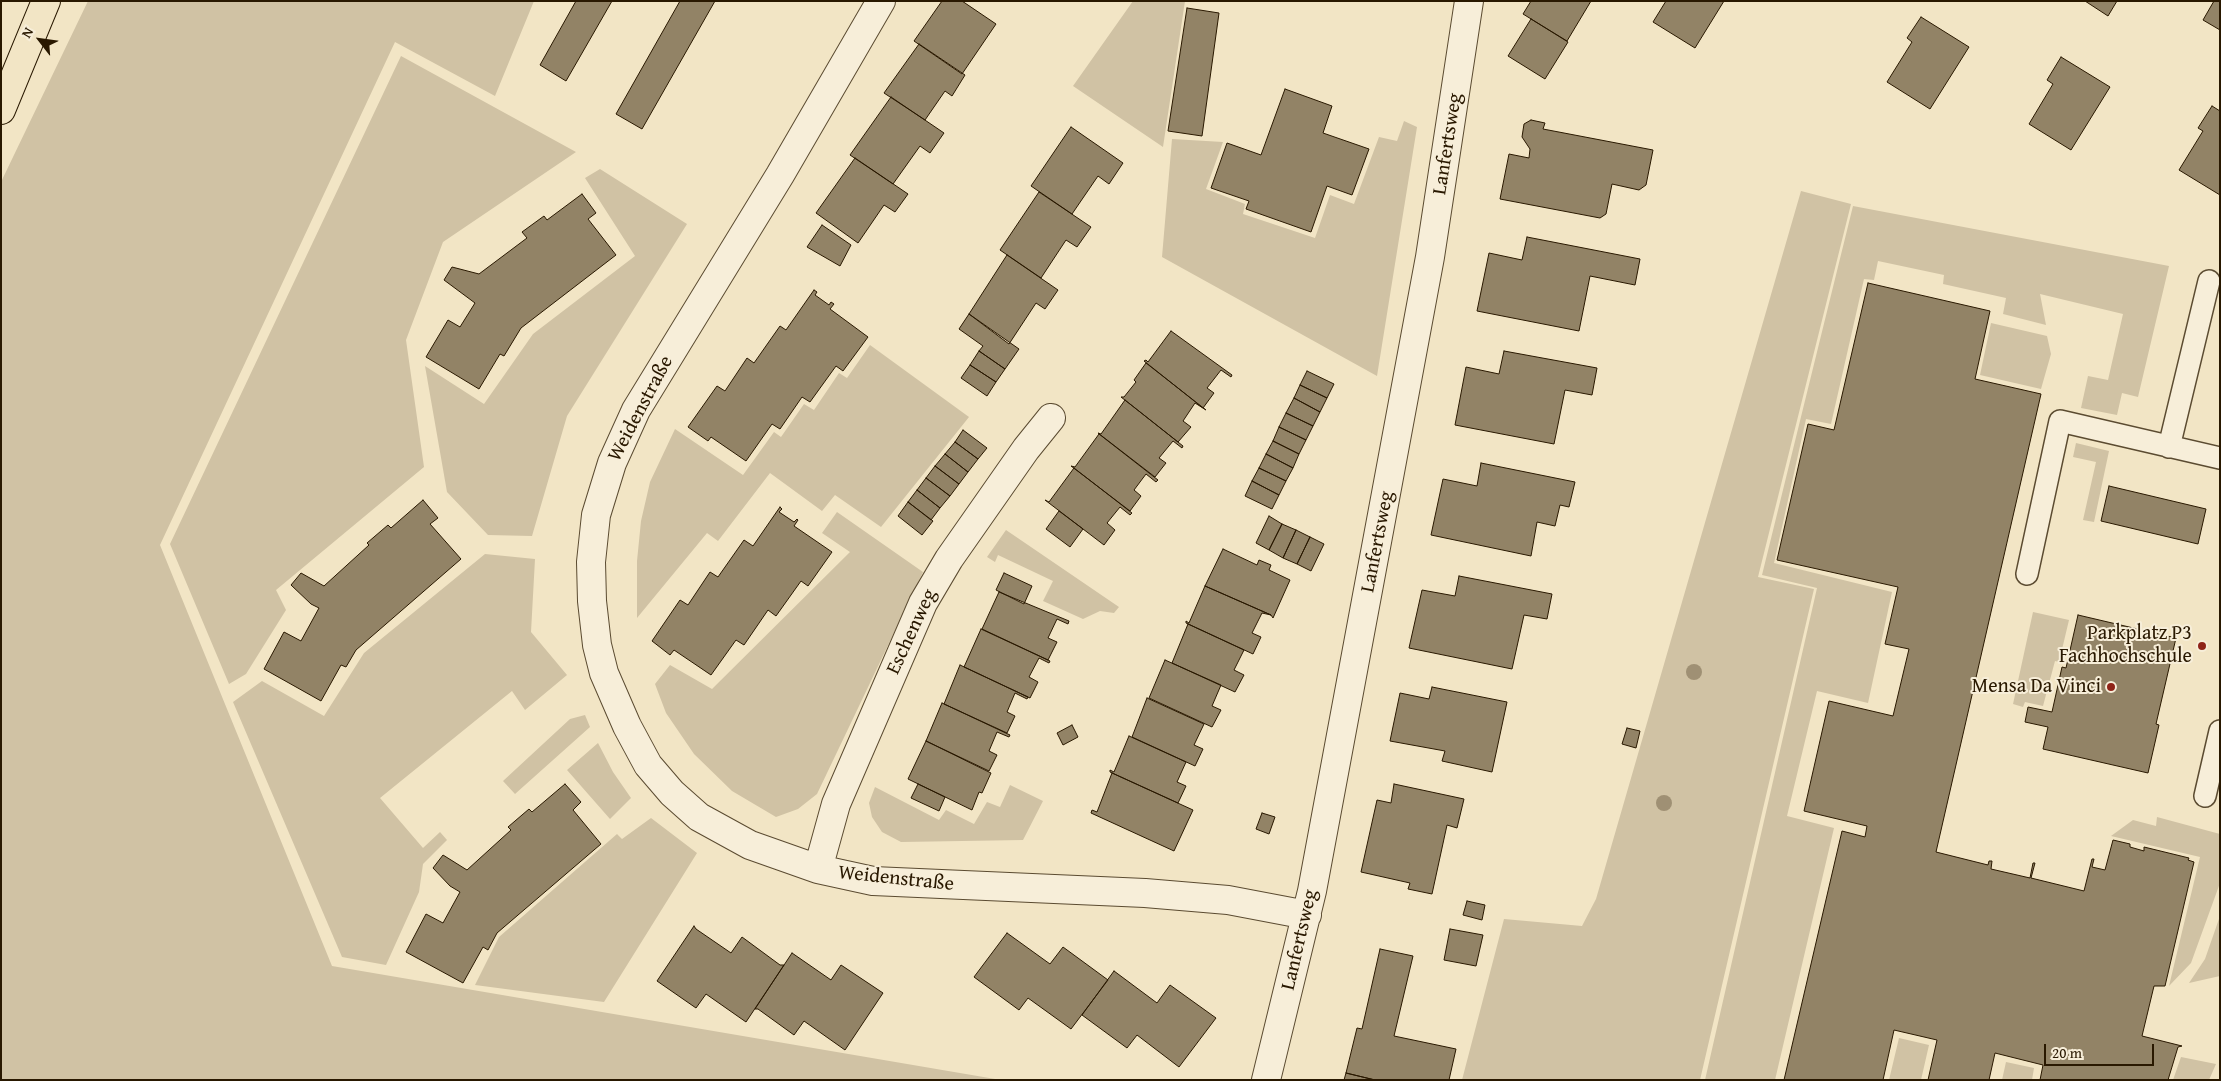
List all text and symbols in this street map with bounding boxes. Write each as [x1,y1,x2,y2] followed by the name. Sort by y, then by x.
[15,15,65,65] north arrow
[16,23,38,42] text: N
[1428,91,1468,197] street label: Lanfertsweg
[603,352,679,466] street label: Weidenstraße
[1356,489,1400,595] street label: Lanfertsweg
[882,585,942,679] street label: Eschenweg
[2059,622,2192,669] place label: Parkplatz P3 Fachhochschule
[2196,640,2208,652] marker: Parkplatz P3 Fachhochschule
[1972,675,2101,699] place label: Mensa Da Vinci
[2105,681,2117,693] marker: Mensa Da Vinci
[837,861,955,897] street label: Weidenstraße
[1277,887,1323,993] street label: Lanfertsweg
[2046,1034,2156,1066] scale bar
[2052,1042,2082,1063] text: 20 m

